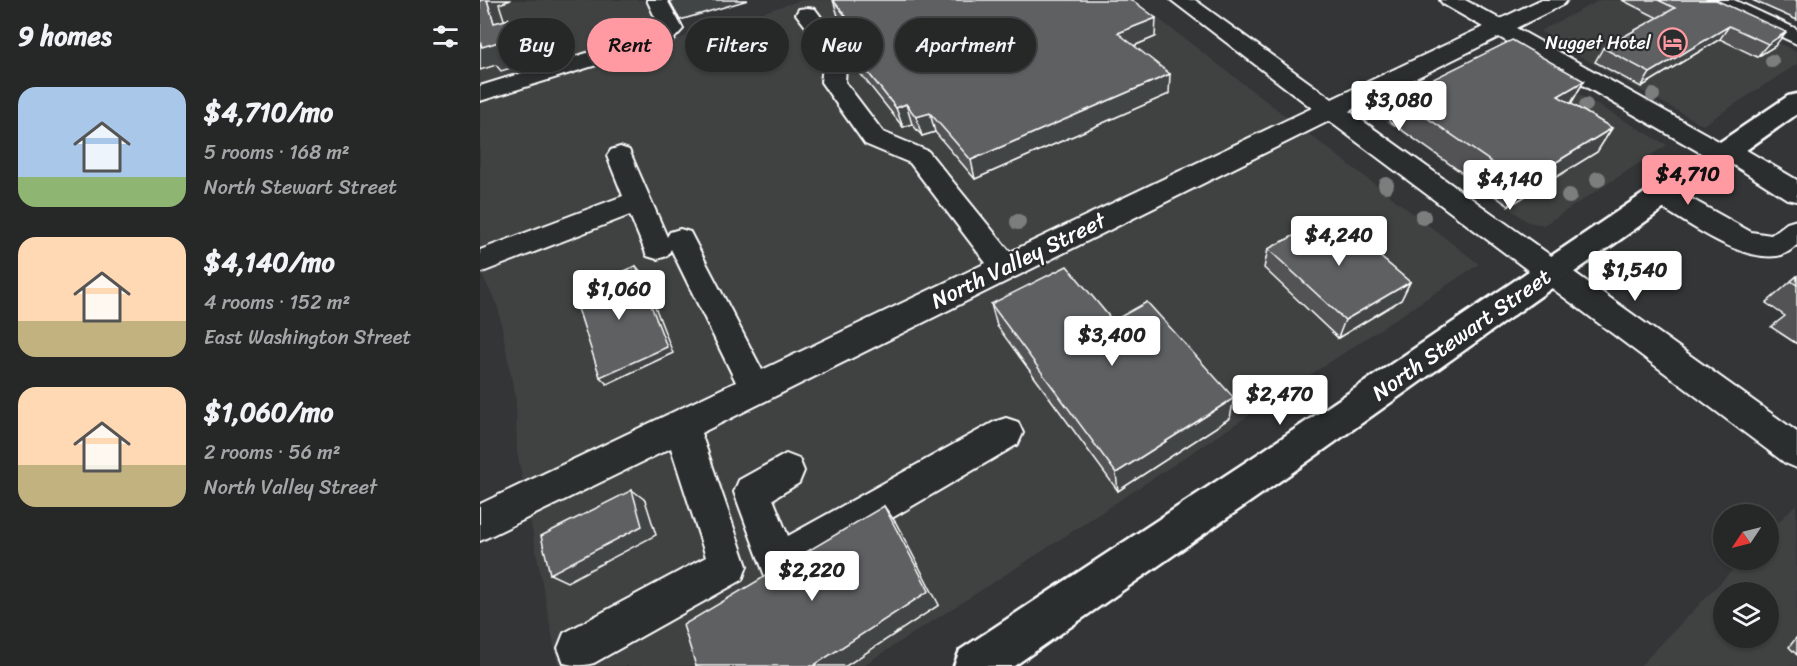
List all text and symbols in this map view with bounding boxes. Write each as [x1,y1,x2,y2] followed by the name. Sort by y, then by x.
[18,13,112,59] text: 9 homes
[498,18,575,72] chip: Buy
[587,18,673,72] chip: Rent
[685,18,789,72] chip: Filters
[801,18,883,72] chip: New
[895,18,1036,72] chip: Apartment
[429,20,462,53] icon: filters
[1546,27,1652,59] place label: Nugget Hotel
[1656,27,1688,59] hotel icon: Nugget Hotel
[1350,81,1448,132] pin: $3,080
[1365,83,1433,118] text: $3,080
[204,89,333,135] text: $4,710/mo
[66,111,138,183] icon: home
[204,135,350,170] text: 5 rooms · 168 m²
[1639,155,1737,206] pin: $4,710
[1656,157,1720,192] text: $4,710
[1461,160,1559,211] pin: $4,140
[1477,162,1543,197] text: $4,140
[204,170,397,205] text: North Stewart Street
[924,201,1113,320] street label: North Valley Street
[1290,216,1388,267] pin: $4,240
[1305,218,1373,253] text: $4,240
[204,239,335,285] text: $4,140/mo
[1586,251,1684,302] pin: $1,540
[1603,253,1667,288] text: $1,540
[1363,257,1560,411] street label: North Stewart Street
[66,261,138,333] icon: home
[570,270,668,321] pin: $1,060
[587,272,651,307] text: $1,060
[204,285,350,320] text: 4 rooms · 152 m²
[1063,316,1161,367] pin: $3,400
[1078,318,1146,353] text: $3,400
[204,320,411,355] text: East Washington Street
[1231,375,1329,426] pin: $2,470
[1247,377,1313,412] text: $2,470
[204,389,333,435] text: $1,060/mo
[66,411,138,483] icon: home
[204,435,341,470] text: 2 rooms · 56 m²
[204,470,377,505] text: North Valley Street
[1713,504,1779,570] north arrow
[1713,504,1779,648] map controls
[763,551,861,602] pin: $2,220
[779,553,845,588] text: $2,220
[1713,582,1779,648] button: layers

